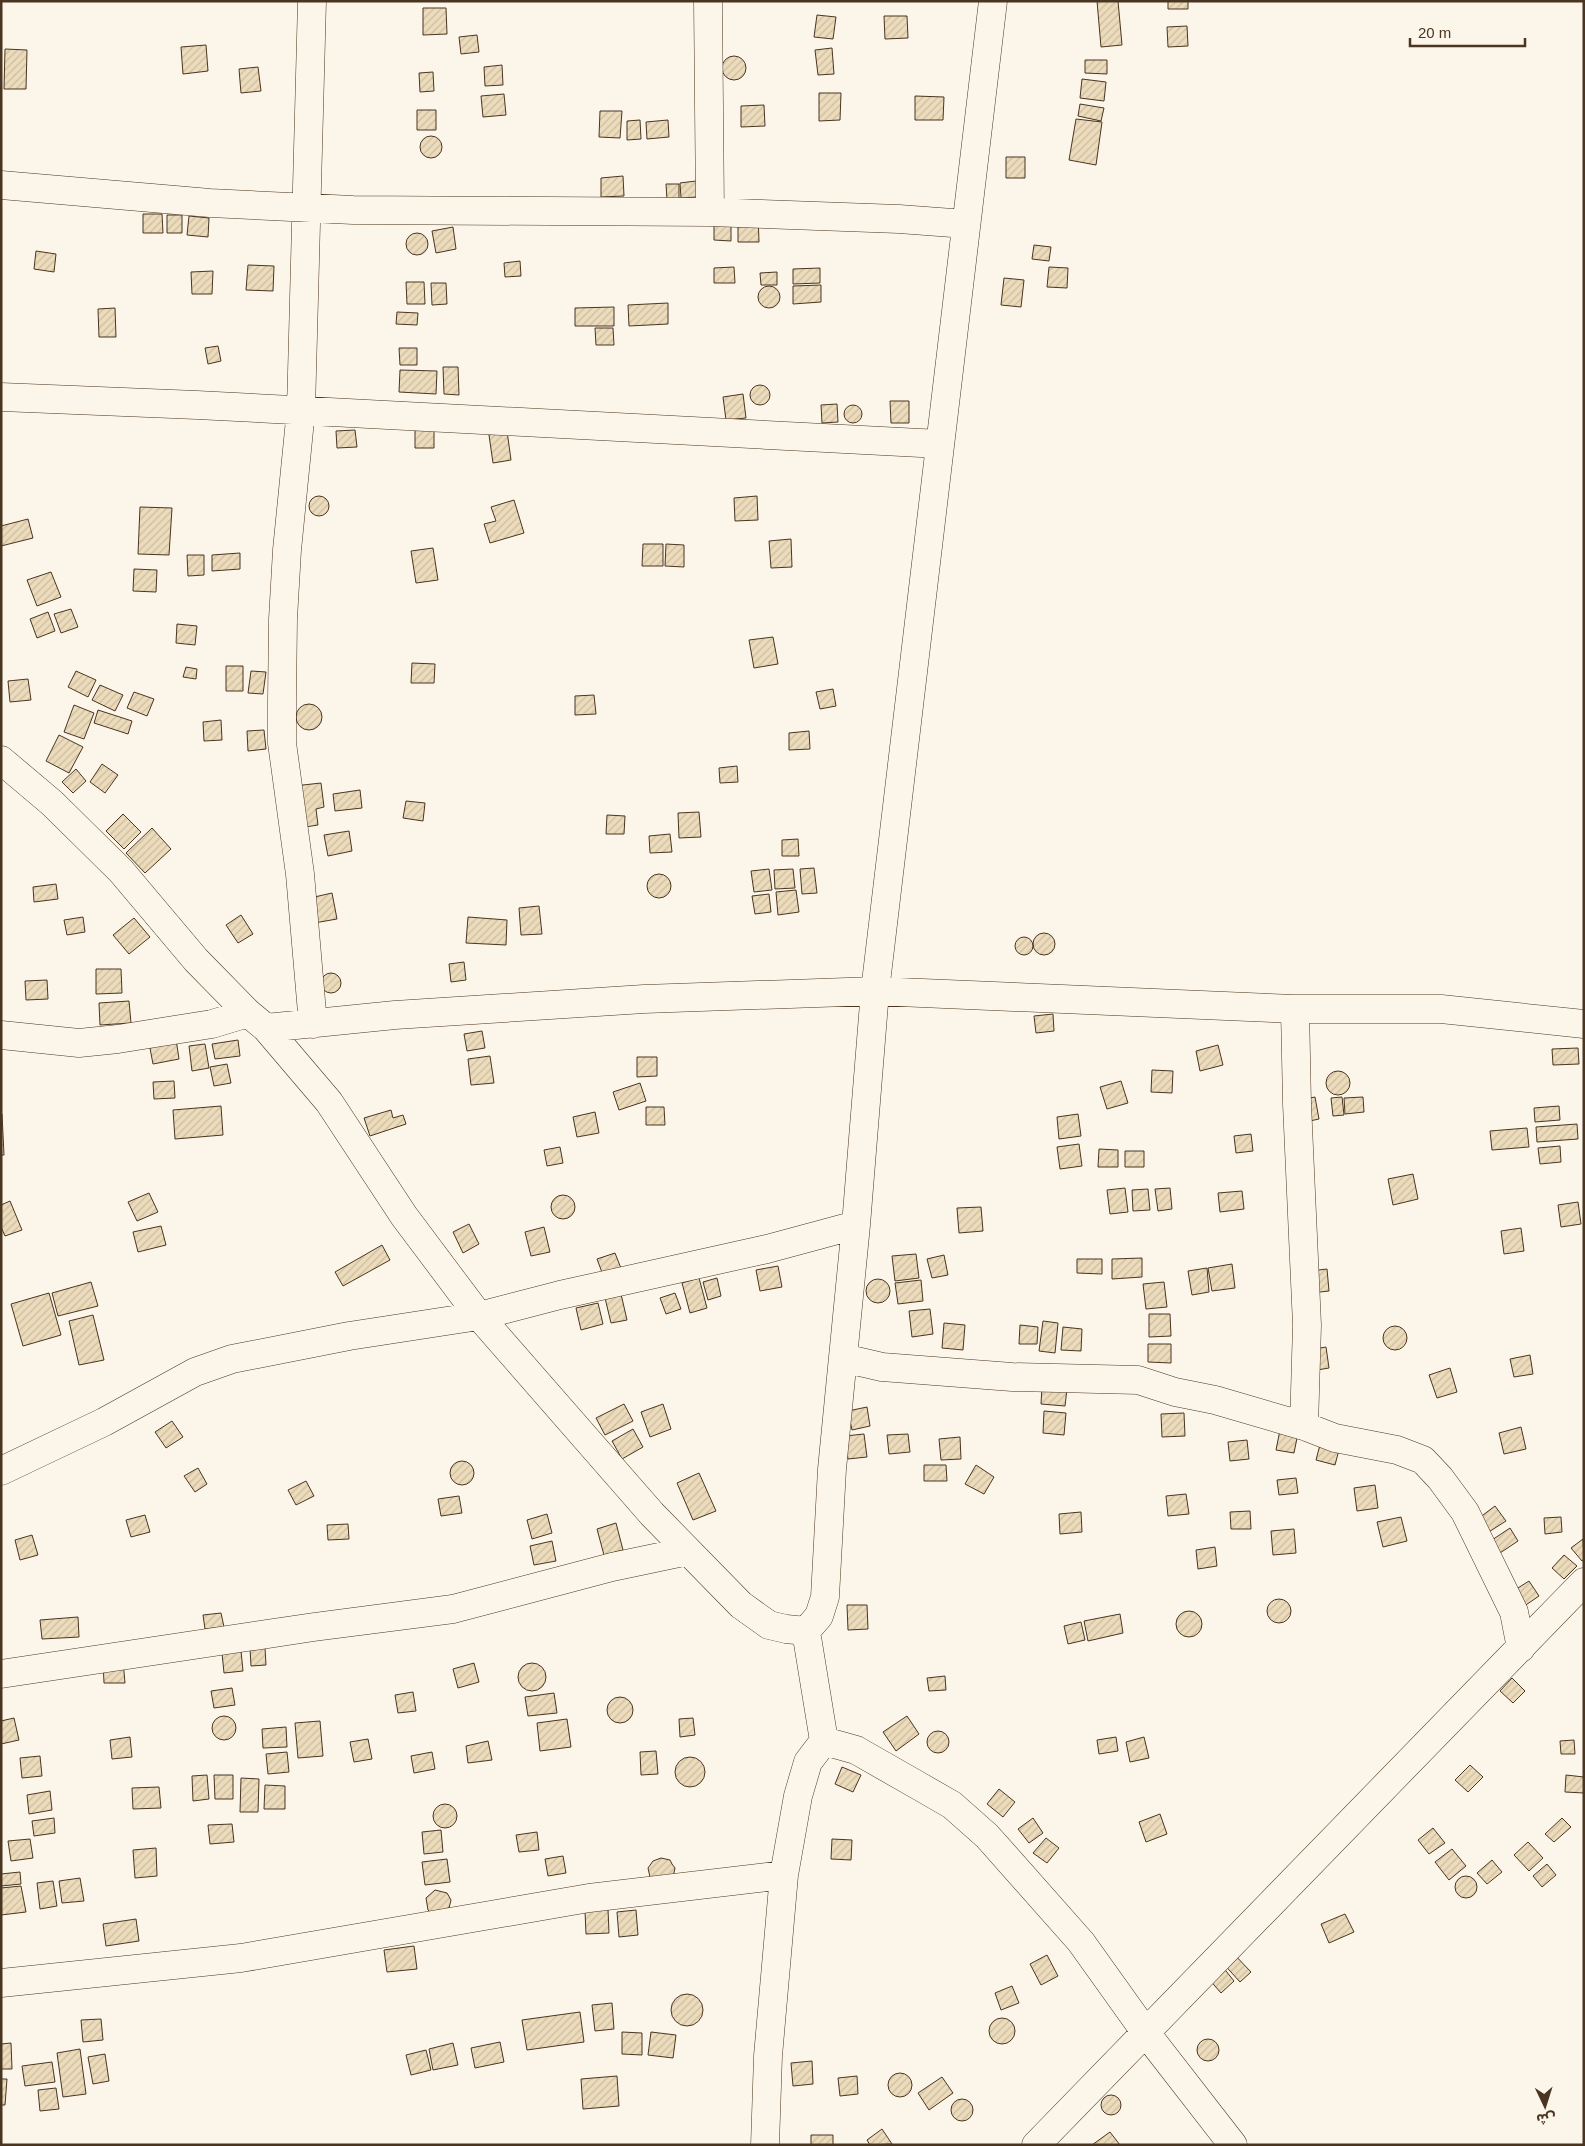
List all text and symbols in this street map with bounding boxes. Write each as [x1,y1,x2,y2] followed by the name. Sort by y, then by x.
[1410,15,1525,47] scale bar
[1418,24,1451,41] text: 20 m
[1520,2081,1570,2131] north arrow
[1536,2110,1556,2128] text: ش

